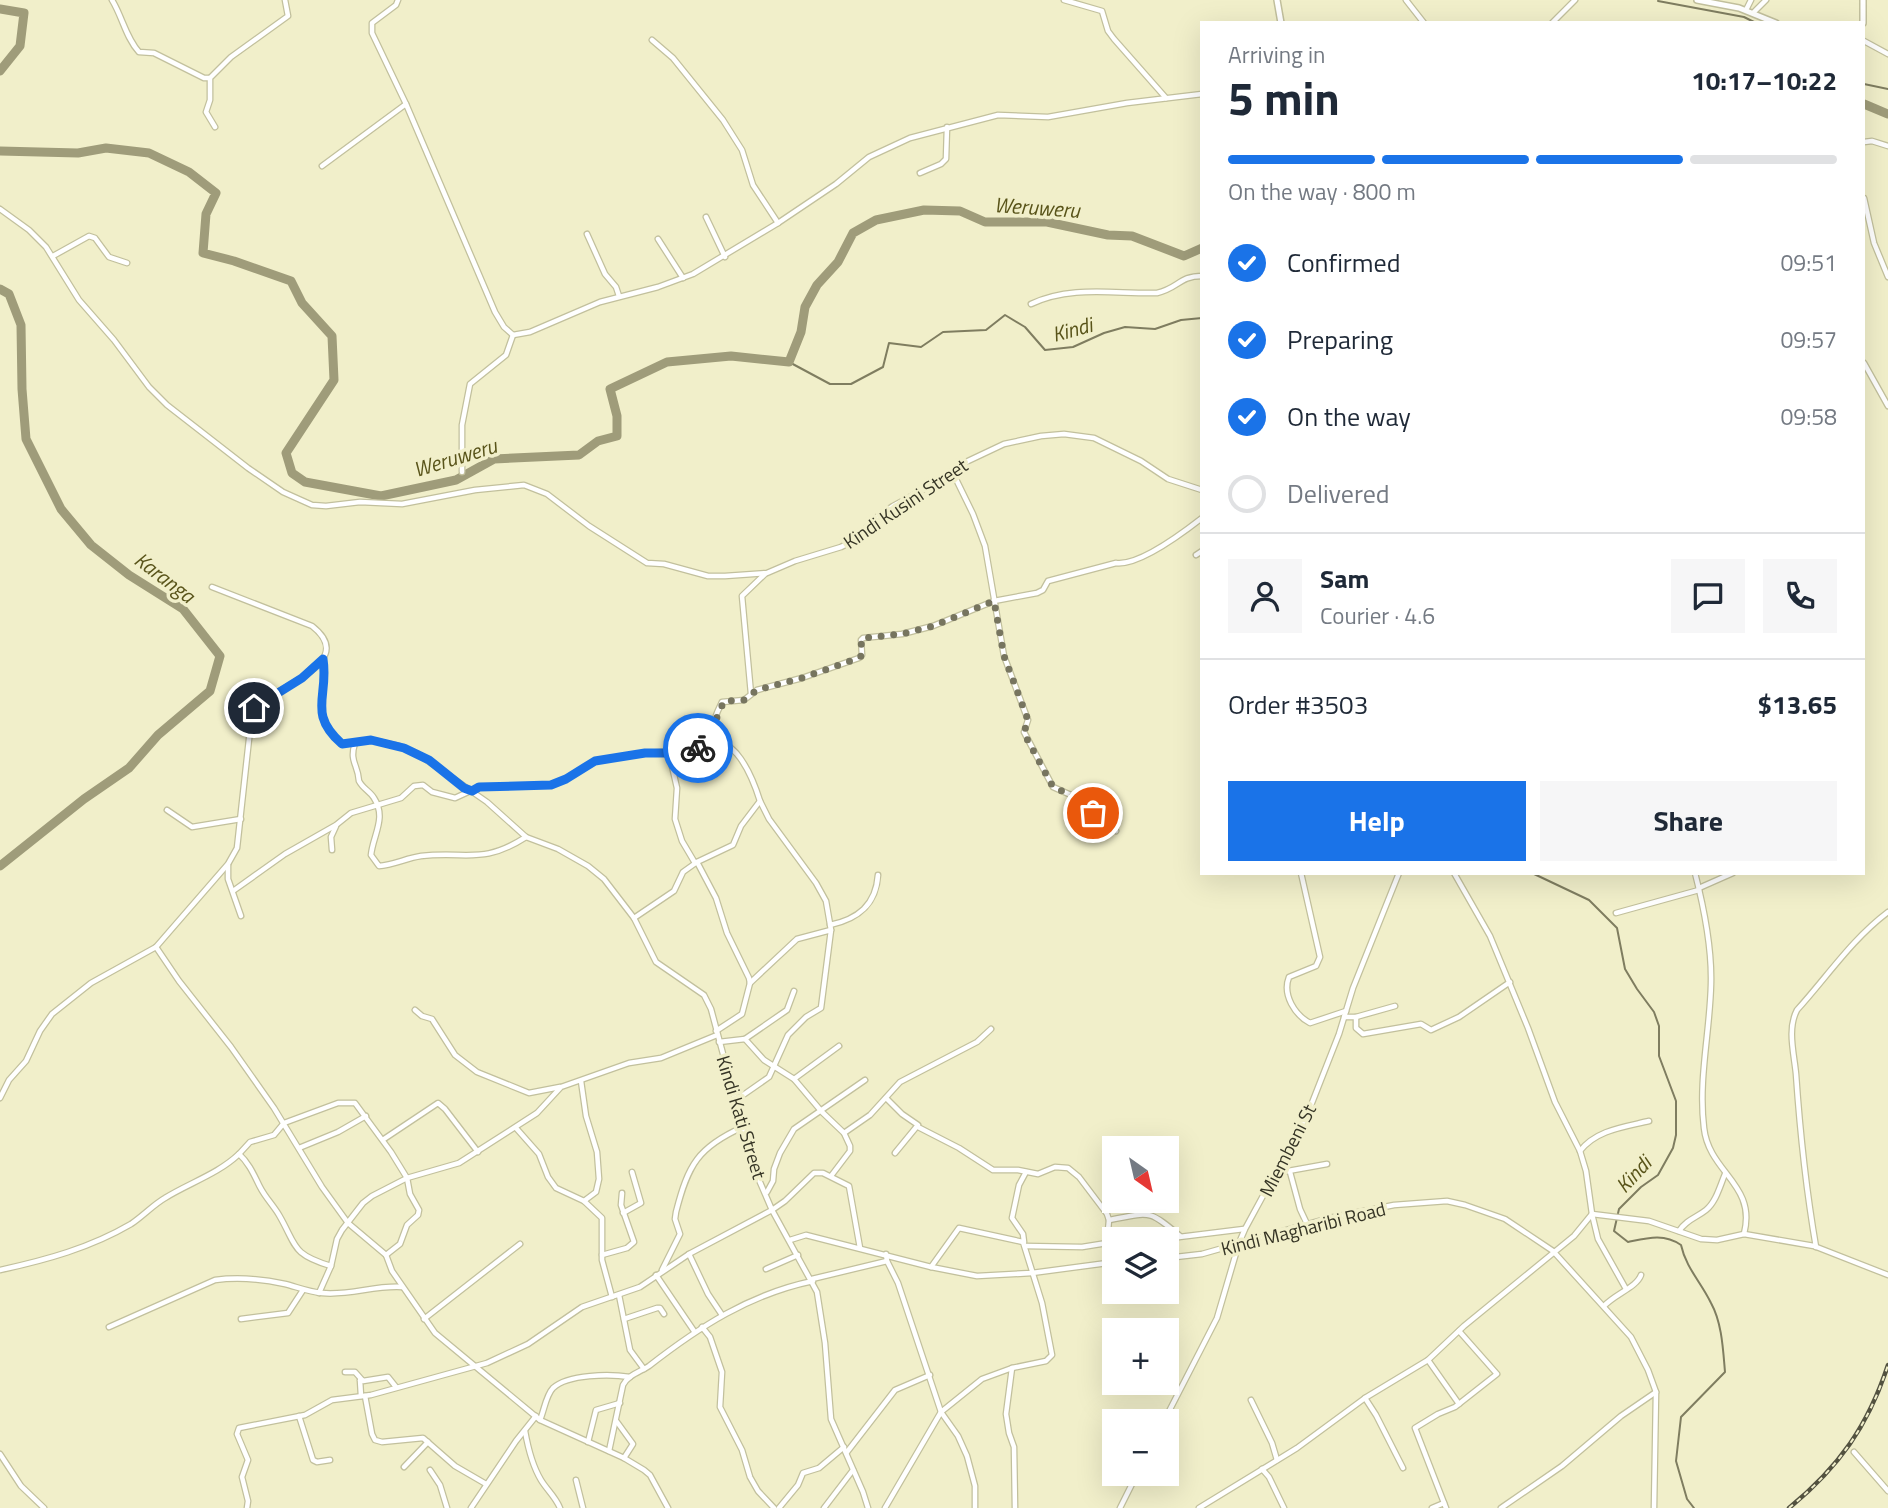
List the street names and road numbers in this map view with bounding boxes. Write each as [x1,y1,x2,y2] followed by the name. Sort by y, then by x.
[837,450,973,555] street label: Kindi Kusini Street
[709,1052,775,1183] street label: Kindi Kati Street
[1251,1098,1323,1201] street label: Miembeni St
[1218,1194,1388,1262] street label: Kindi Magharibi Road

